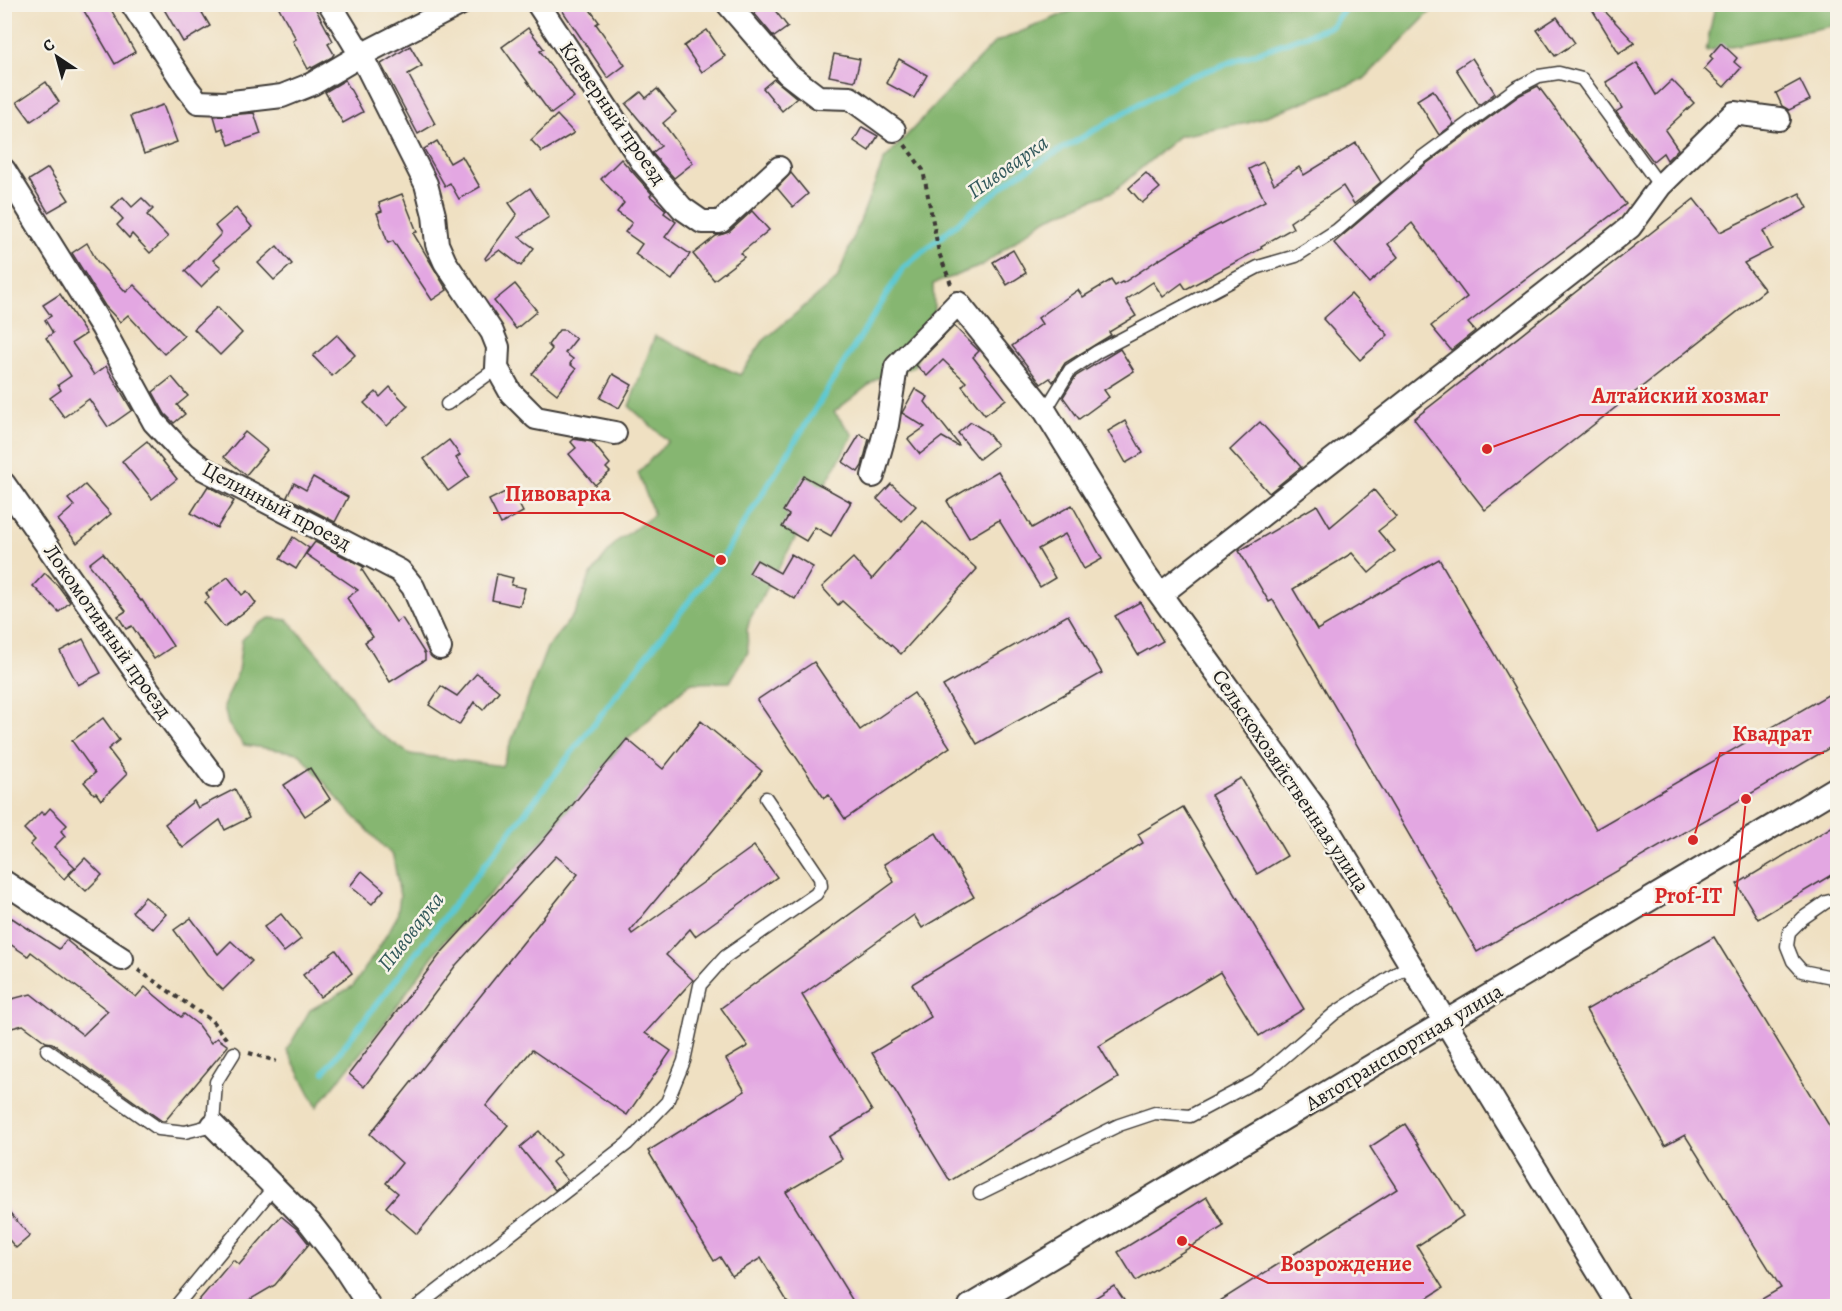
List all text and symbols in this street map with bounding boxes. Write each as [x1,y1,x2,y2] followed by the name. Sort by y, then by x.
[27,27,87,87] north arrow
[38,34,59,57] text: С
[553,36,673,190] street label: Клеверный проезд
[961,128,1054,206] water label: Пивоварка
[1580,375,1780,415] callout: Алтайский хозмаг
[1591,381,1769,411] text: Алтайский хозмаг
[198,455,356,557] street label: Целинный проезд
[493,473,623,513] callout: Пивоварка
[505,479,611,509] text: Пивоварка
[37,538,179,724] street label: Локомотивный проезд
[1206,664,1377,898] street label: Сельскохозяйственная улица
[1720,713,1824,753] callout: Квадрат
[1732,719,1812,749] text: Квадрат
[1642,875,1734,915] callout: Prof-IT
[1654,881,1722,911] text: Prof-IT
[370,886,451,977] water label: Пивоварка
[1299,977,1508,1118] street label: Автотранспортная улица
[1268,1243,1424,1283] callout: Возрождение
[1280,1249,1412,1279] text: Возрождение

